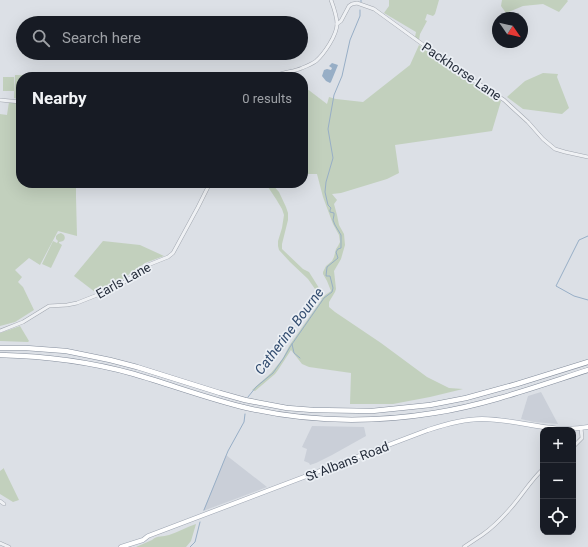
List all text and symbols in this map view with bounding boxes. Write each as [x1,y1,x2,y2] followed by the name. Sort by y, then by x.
[492,12,528,48] north arrow
[16,16,308,60] search box
[30,27,52,49] icon: search
[62,29,141,47] text: Search here
[419,39,504,104] street label: Packhorse Lane
[32,88,87,108] text: Nearby
[242,91,292,106] text: 0 results
[93,259,153,302] street label: Earls Lane
[251,285,327,377] water label: Catherine Bourne
[540,427,576,535] map controls
[540,427,576,463] button: +
[303,439,391,484] street label: St Albans Road
[540,463,576,499] button: −
[540,499,576,535] button: locate

